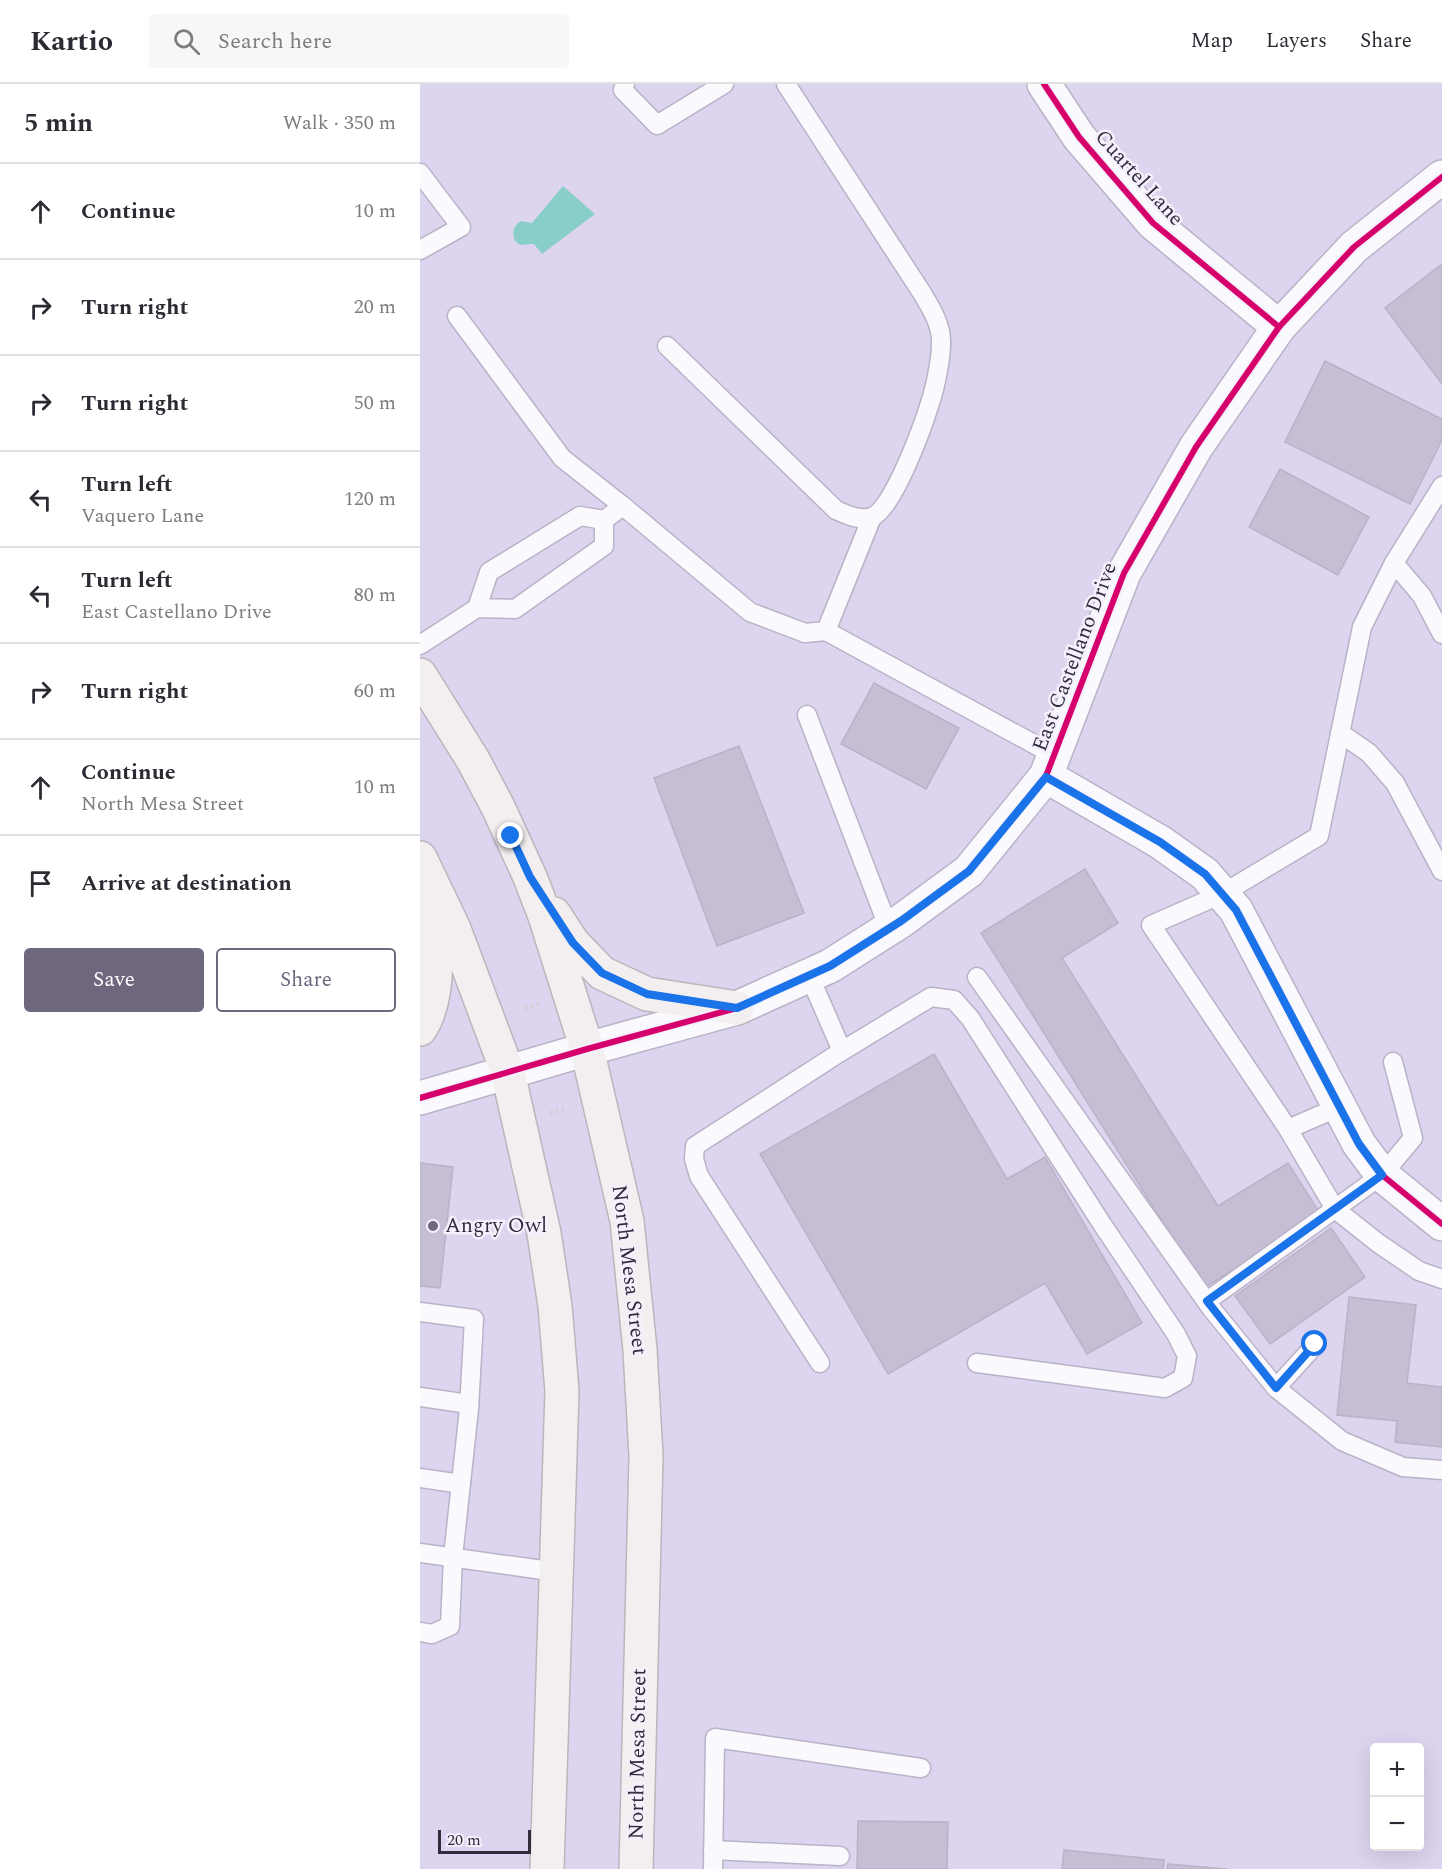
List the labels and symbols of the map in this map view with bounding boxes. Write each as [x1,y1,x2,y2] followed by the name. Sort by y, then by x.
[1087,122,1191,234] street label: Cuartel Lane
[1024,558,1126,756] street label: East Castellano Drive
[497,822,523,848] route end
[603,1183,655,1357] street label: North Mesa Street
[445,1210,547,1242] place label: Angry Owl
[426,1219,440,1233] marker: Angry Owl
[1301,1330,1327,1356] route start
[621,1668,655,1840] street label: North Mesa Street
[438,1827,531,1854] scale bar

